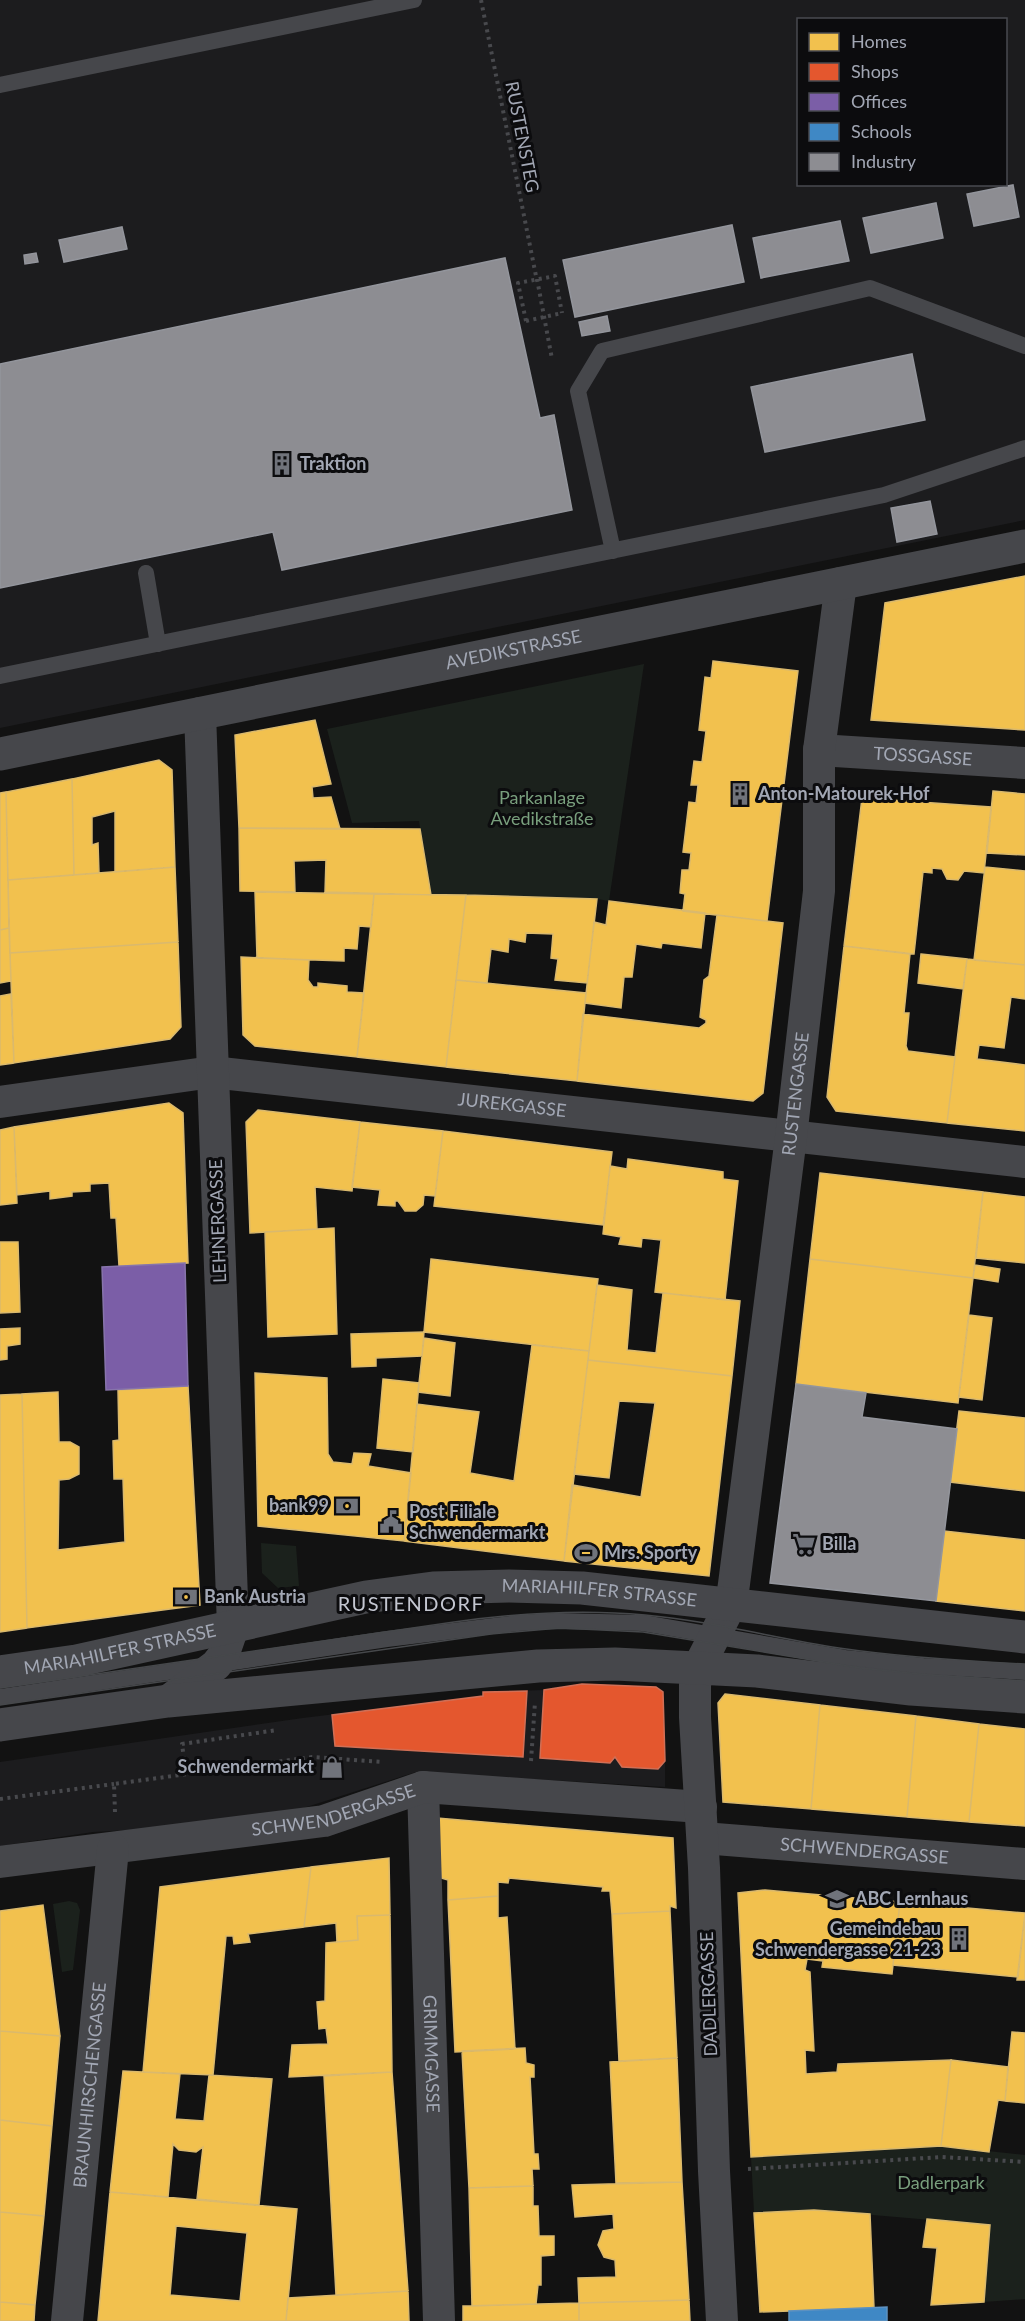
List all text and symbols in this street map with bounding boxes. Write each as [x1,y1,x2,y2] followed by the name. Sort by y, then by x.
[797,18,1007,186] legend
[851,30,907,52] text: Homes
[851,60,899,82] text: Shops
[501,79,545,194] street label: RUSTENSTEG
[851,90,907,112] text: Offices
[851,120,912,142] text: Schools
[851,150,917,172] text: Industry
[269,451,295,477] building icon: Traktion
[300,452,366,474] place label: Traktion
[443,624,583,673] street label: AVEDIKSTRASSE
[873,741,973,770] street label: TOSSGASSE
[727,781,753,807] building icon: Anton-Matourek-Hof
[757,782,930,804] place label: Anton-Matourek-Hof
[490,786,594,829] park label: Parkanlage Avedikstraße
[777,1031,813,1157] street label: RUSTENGASSE
[457,1087,567,1121] street label: JUREKGASSE
[204,1159,230,1283] street label: LEHNERGASSE
[334,1493,360,1519] bank icon: bank99
[269,1494,329,1516] place label: bank99
[409,1500,546,1543] place label: Post Filiale Schwendermarkt
[378,1509,404,1535] public building icon: Post Filiale Schwendermarkt
[791,1531,817,1557] supermarket icon: Billa
[822,1532,856,1554] place label: Billa
[573,1540,599,1566] sports icon: Mrs. Sporty
[604,1541,698,1563] place label: Mrs. Sporty
[501,1574,698,1611] street label: MARIAHILFER STRASSE
[173,1584,199,1610] bank icon: Bank Austria
[204,1585,306,1607] place label: Bank Austria
[338,1591,484,1615] district label: RUSTENDORF
[22,1618,218,1678] street label: MARIAHILFER STRASSE
[319,1754,345,1780] shop icon: Schwendermarkt
[178,1755,314,1777] place label: Schwendermarkt
[250,1779,418,1840] street label: SCHWENDERGASSE
[780,1832,950,1868] street label: SCHWENDERGASSE
[824,1886,850,1912] school or university icon: ABC Lernhaus
[854,1887,968,1909] place label: ABC Lernhaus
[755,1917,941,1960] place label: Gemeindebau Schwendergasse 21-23
[946,1926,972,1952] building icon: Gemeindebau Schwendergasse 21-23
[695,1931,721,2057] street label: DADLERGASSE
[68,1981,110,2189] street label: BRAUNHIRSCHENGASSE
[419,1995,445,2113] street label: GRIMMGASSE
[897,2171,986,2193] park label: Dadlerpark

